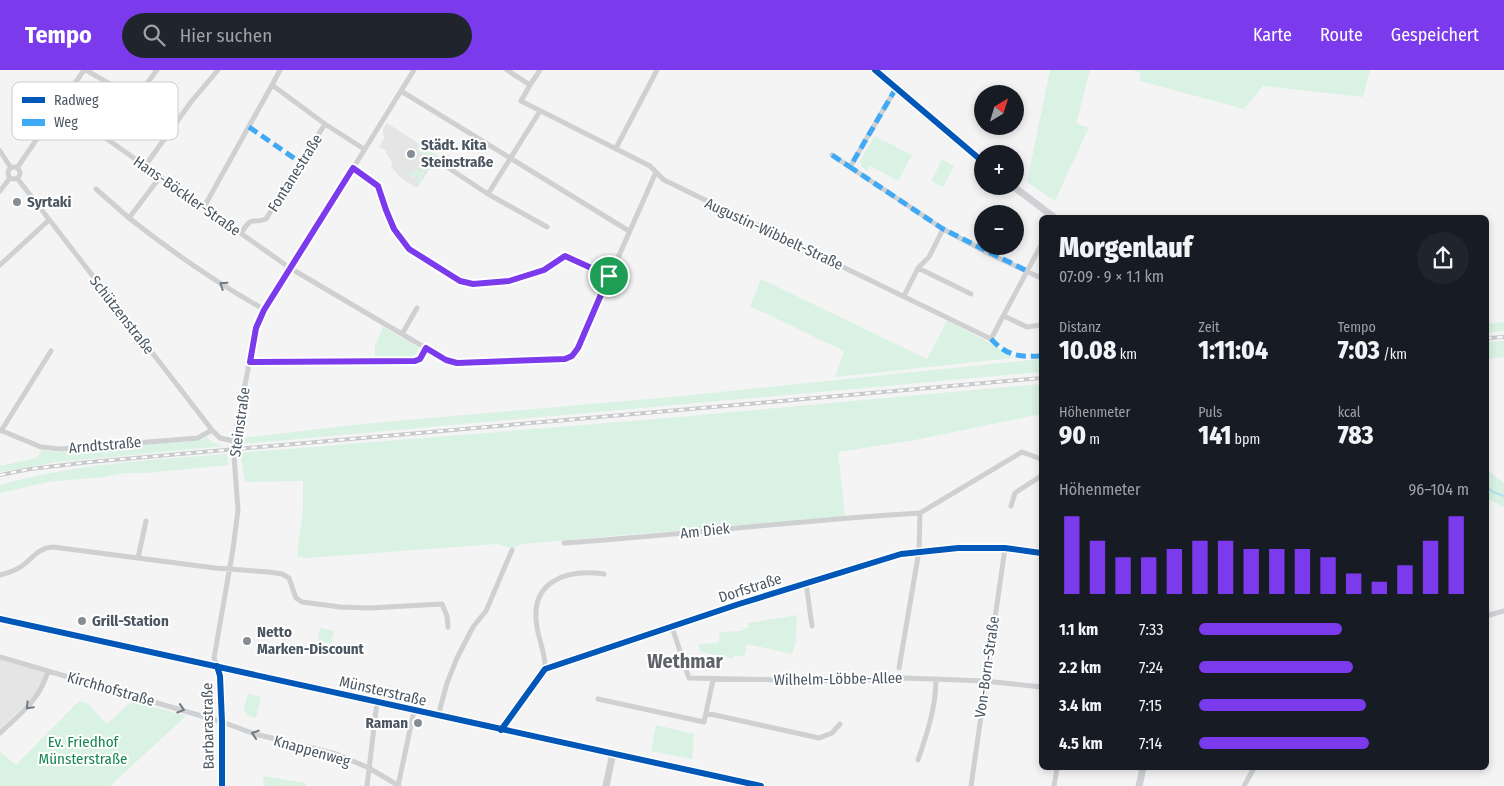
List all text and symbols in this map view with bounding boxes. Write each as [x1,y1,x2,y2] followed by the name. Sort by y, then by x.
[122,13,472,58] search box
[25,21,92,49] text: Tempo
[140,21,168,49] icon: search
[180,24,272,47] text: Hier suchen
[1253,24,1292,46] text: Karte
[1320,24,1363,46] text: Route
[1391,24,1479,46] text: Gespeichert
[12,82,178,140] legend
[974,85,1024,135] north arrow
[974,85,1024,255] map controls
[54,92,99,109] text: Radweg
[54,114,78,131] text: Weg
[264,131,326,215] street label: Fontanestraße
[421,136,494,171] place label: Städt. Kita Steinstraße
[974,145,1024,195] button: +
[405,148,417,160] marker: Städt. Kita Steinstraße
[130,152,244,240] street label: Hans-Böckler-Straße
[27,193,71,211] place label: Syrtaki
[702,194,846,274] street label: Augustin-Wibbelt-Straße
[11,196,23,208] marker: Syrtaki
[974,205,1024,255] button: −
[1059,231,1192,264] text: Morgenlauf
[1417,232,1469,284] button: share
[588,255,630,297] pin
[595,262,623,290] icon: arrive
[1059,267,1164,286] text: 07:09 · 9 × 1.1 km
[86,272,158,358] street label: Schützenstraße
[219,282,228,291] one-way arrow
[1059,319,1101,336] text: Distanz
[1198,319,1220,336] text: Zeit
[1338,319,1376,336] text: Tempo
[1059,336,1116,366] text: 10.08
[1198,336,1268,366] text: 1:11:04
[1338,336,1380,366] text: 7:03
[1116,346,1137,363] text: km
[1380,346,1407,363] text: /km
[226,386,254,458] street label: Steinstraße
[1059,404,1130,421] text: Höhenmeter
[1198,404,1222,421] text: Puls
[1338,404,1360,421] text: kcal
[1059,421,1086,451] text: 90
[1198,421,1231,451] text: 141
[1338,421,1374,451] text: 783
[1086,431,1100,448] text: m
[1231,431,1260,448] text: bpm
[68,433,142,457] street label: Arndtstraße
[1059,480,1141,499] text: Höhenmeter
[1408,480,1469,499] text: 96–104 m
[679,519,731,543] street label: Am Diek
[716,569,784,607] street label: Dorfstraße
[92,612,169,630] place label: Grill-Station
[76,615,88,627] marker: Grill-Station
[971,615,1003,719] street label: Von-Born-Straße
[1059,620,1098,639] text: 1.1 km
[1139,620,1163,639] text: 7:33
[257,623,365,658] place label: Netto Marken-Discount
[241,635,253,647] marker: Netto Marken-Discount
[647,649,723,673] district label: Wethmar
[1059,658,1101,677] text: 2.2 km
[1139,658,1163,677] text: 7:24
[65,668,157,710] street label: Kirchhofstraße
[773,669,903,689] street label: Wilhelm-Löbbe-Allee
[338,672,428,710] street label: Münsterstraße
[198,682,218,770] street label: Barbarastraße
[1059,696,1102,715] text: 3.4 km
[1139,696,1162,715] text: 7:15
[26,700,35,709] one-way arrow
[177,704,185,714] one-way arrow
[366,714,408,732] place label: Raman
[412,717,424,729] marker: Raman
[251,730,260,740] one-way arrow
[272,731,352,771] street label: Knappenweg
[39,733,127,768] park label: Ev. Friedhof Münsterstraße
[1059,734,1103,753] text: 4.5 km
[1139,734,1162,753] text: 7:14

